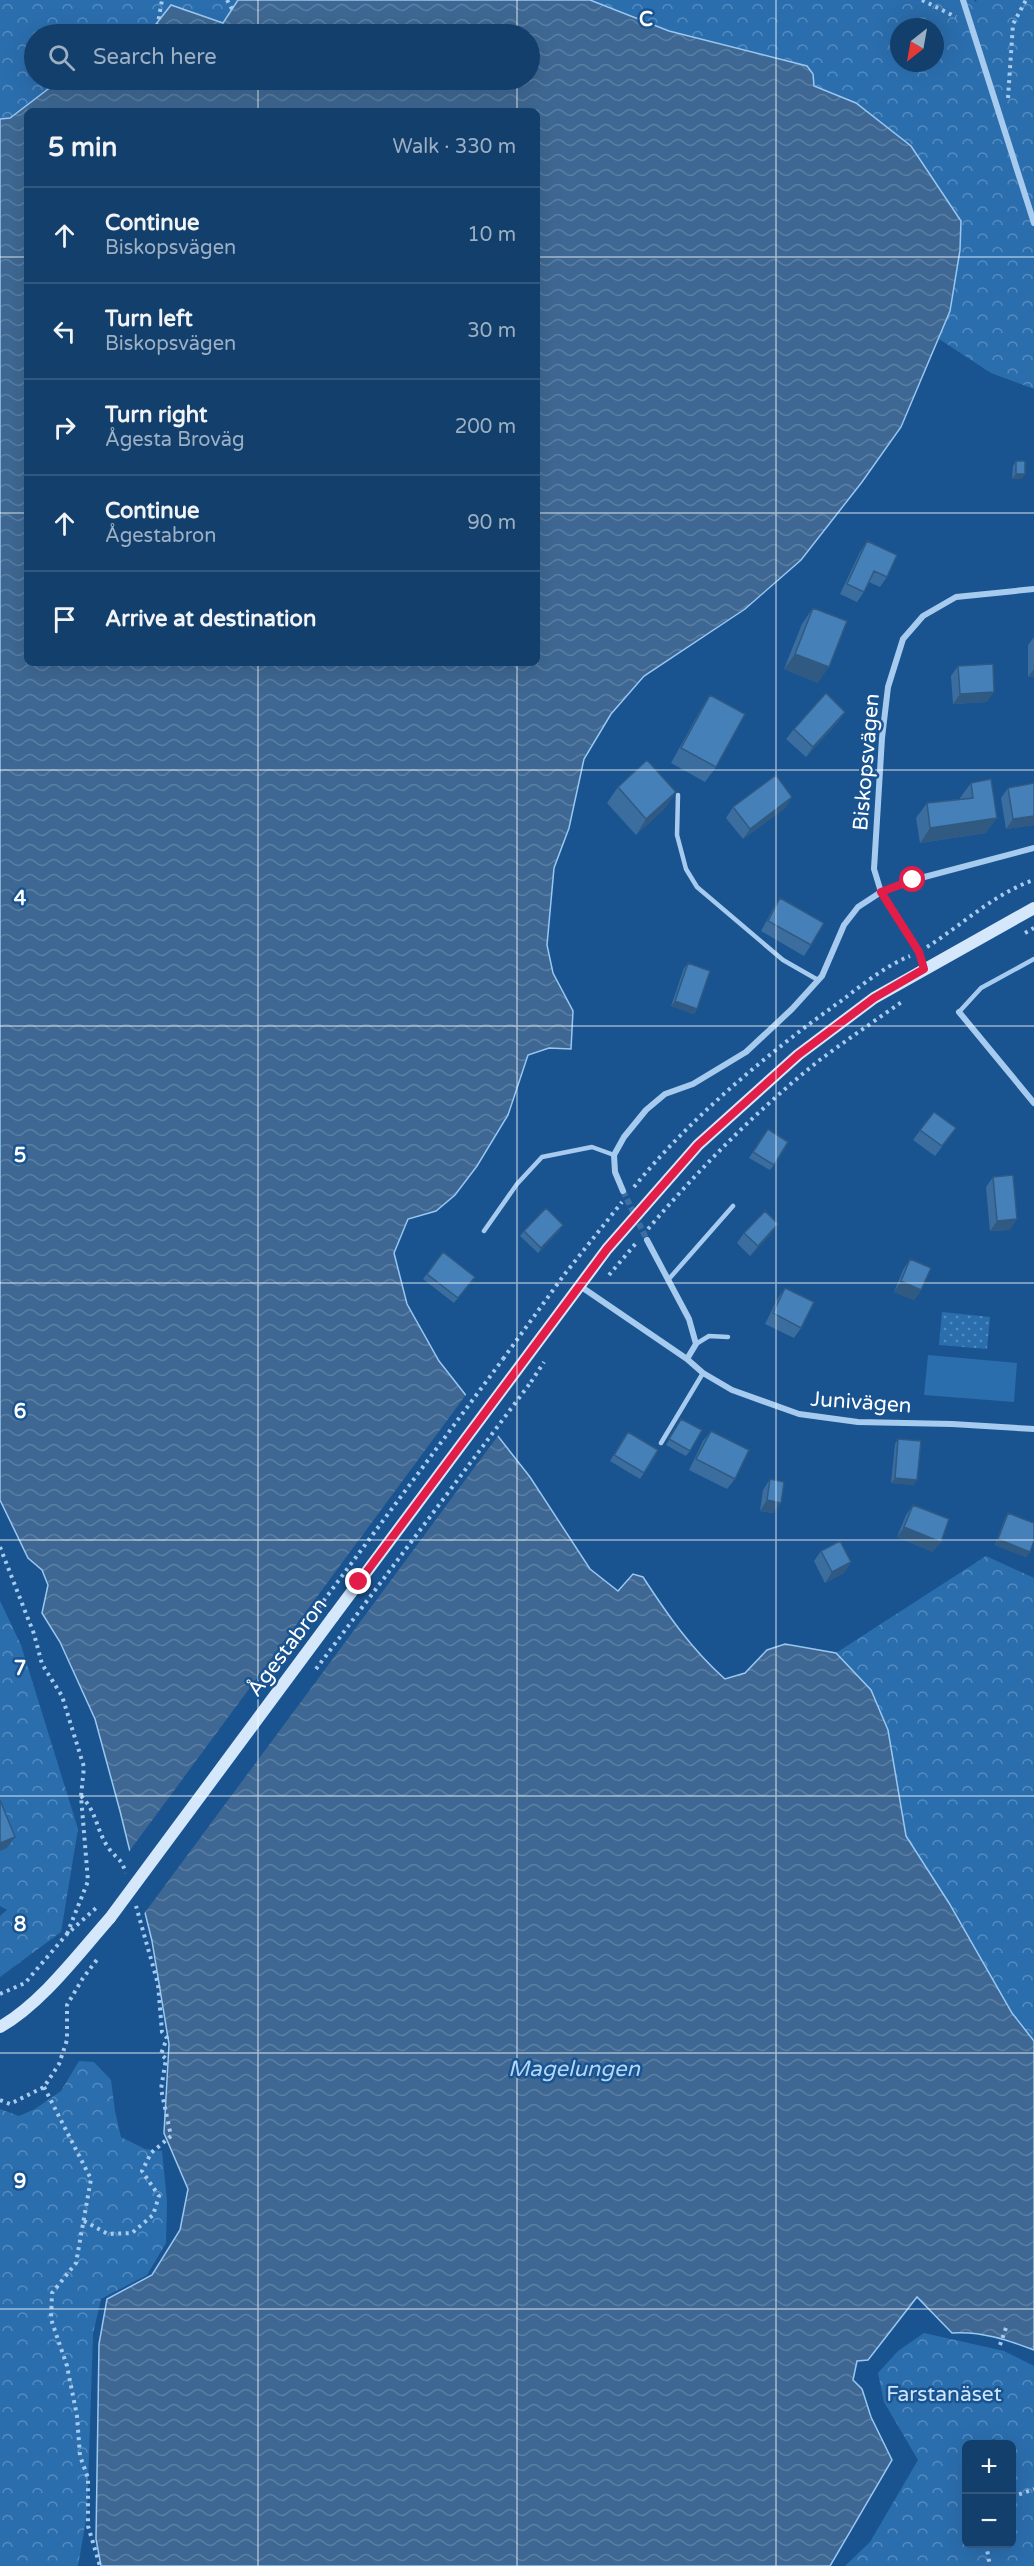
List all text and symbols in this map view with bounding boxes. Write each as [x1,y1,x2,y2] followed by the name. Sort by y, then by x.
[639,8,653,32] text: C
[890,18,944,72] north arrow
[24,24,540,90] search box
[45,41,78,74] icon: search
[93,44,217,70] text: Search here
[48,132,117,163] text: 5 min
[393,135,516,159] text: Walk · 330 m
[105,210,200,236] text: Continue
[48,219,81,252] icon: ahead
[467,223,516,247] text: 10 m
[105,236,236,260] text: Biskopsvägen
[105,306,193,332] text: Turn left
[48,315,81,348] icon: left
[467,319,516,343] text: 30 m
[105,332,236,356] text: Biskopsvägen
[105,402,207,428] text: Turn right
[48,411,81,444] icon: right
[455,415,516,439] text: 200 m
[105,428,245,452] text: Ågesta Broväg
[105,498,200,524] text: Continue
[48,507,81,540] icon: ahead
[467,511,516,535] text: 90 m
[105,524,216,548] text: Ågestabron
[48,603,81,636] icon: arrive
[105,606,316,632] text: Arrive at destination
[848,692,885,832] street label: Biskopsvägen
[899,866,925,892] route start
[14,887,27,911] text: 4
[14,1144,26,1168] text: 5
[810,1386,912,1419] street label: Junivägen
[14,1400,26,1424] text: 6
[345,1568,371,1594] route end
[242,1593,333,1702] street label: Ågestabron
[14,1657,26,1681] text: 7
[14,1913,26,1937] text: 8
[508,2056,641,2082] water label: Magelungen
[14,2170,26,2194] text: 9
[886,2382,1002,2407] park label: Farstanäset
[962,2440,1016,2548] map controls
[962,2440,1016,2494] button: +
[962,2494,1016,2548] button: −

